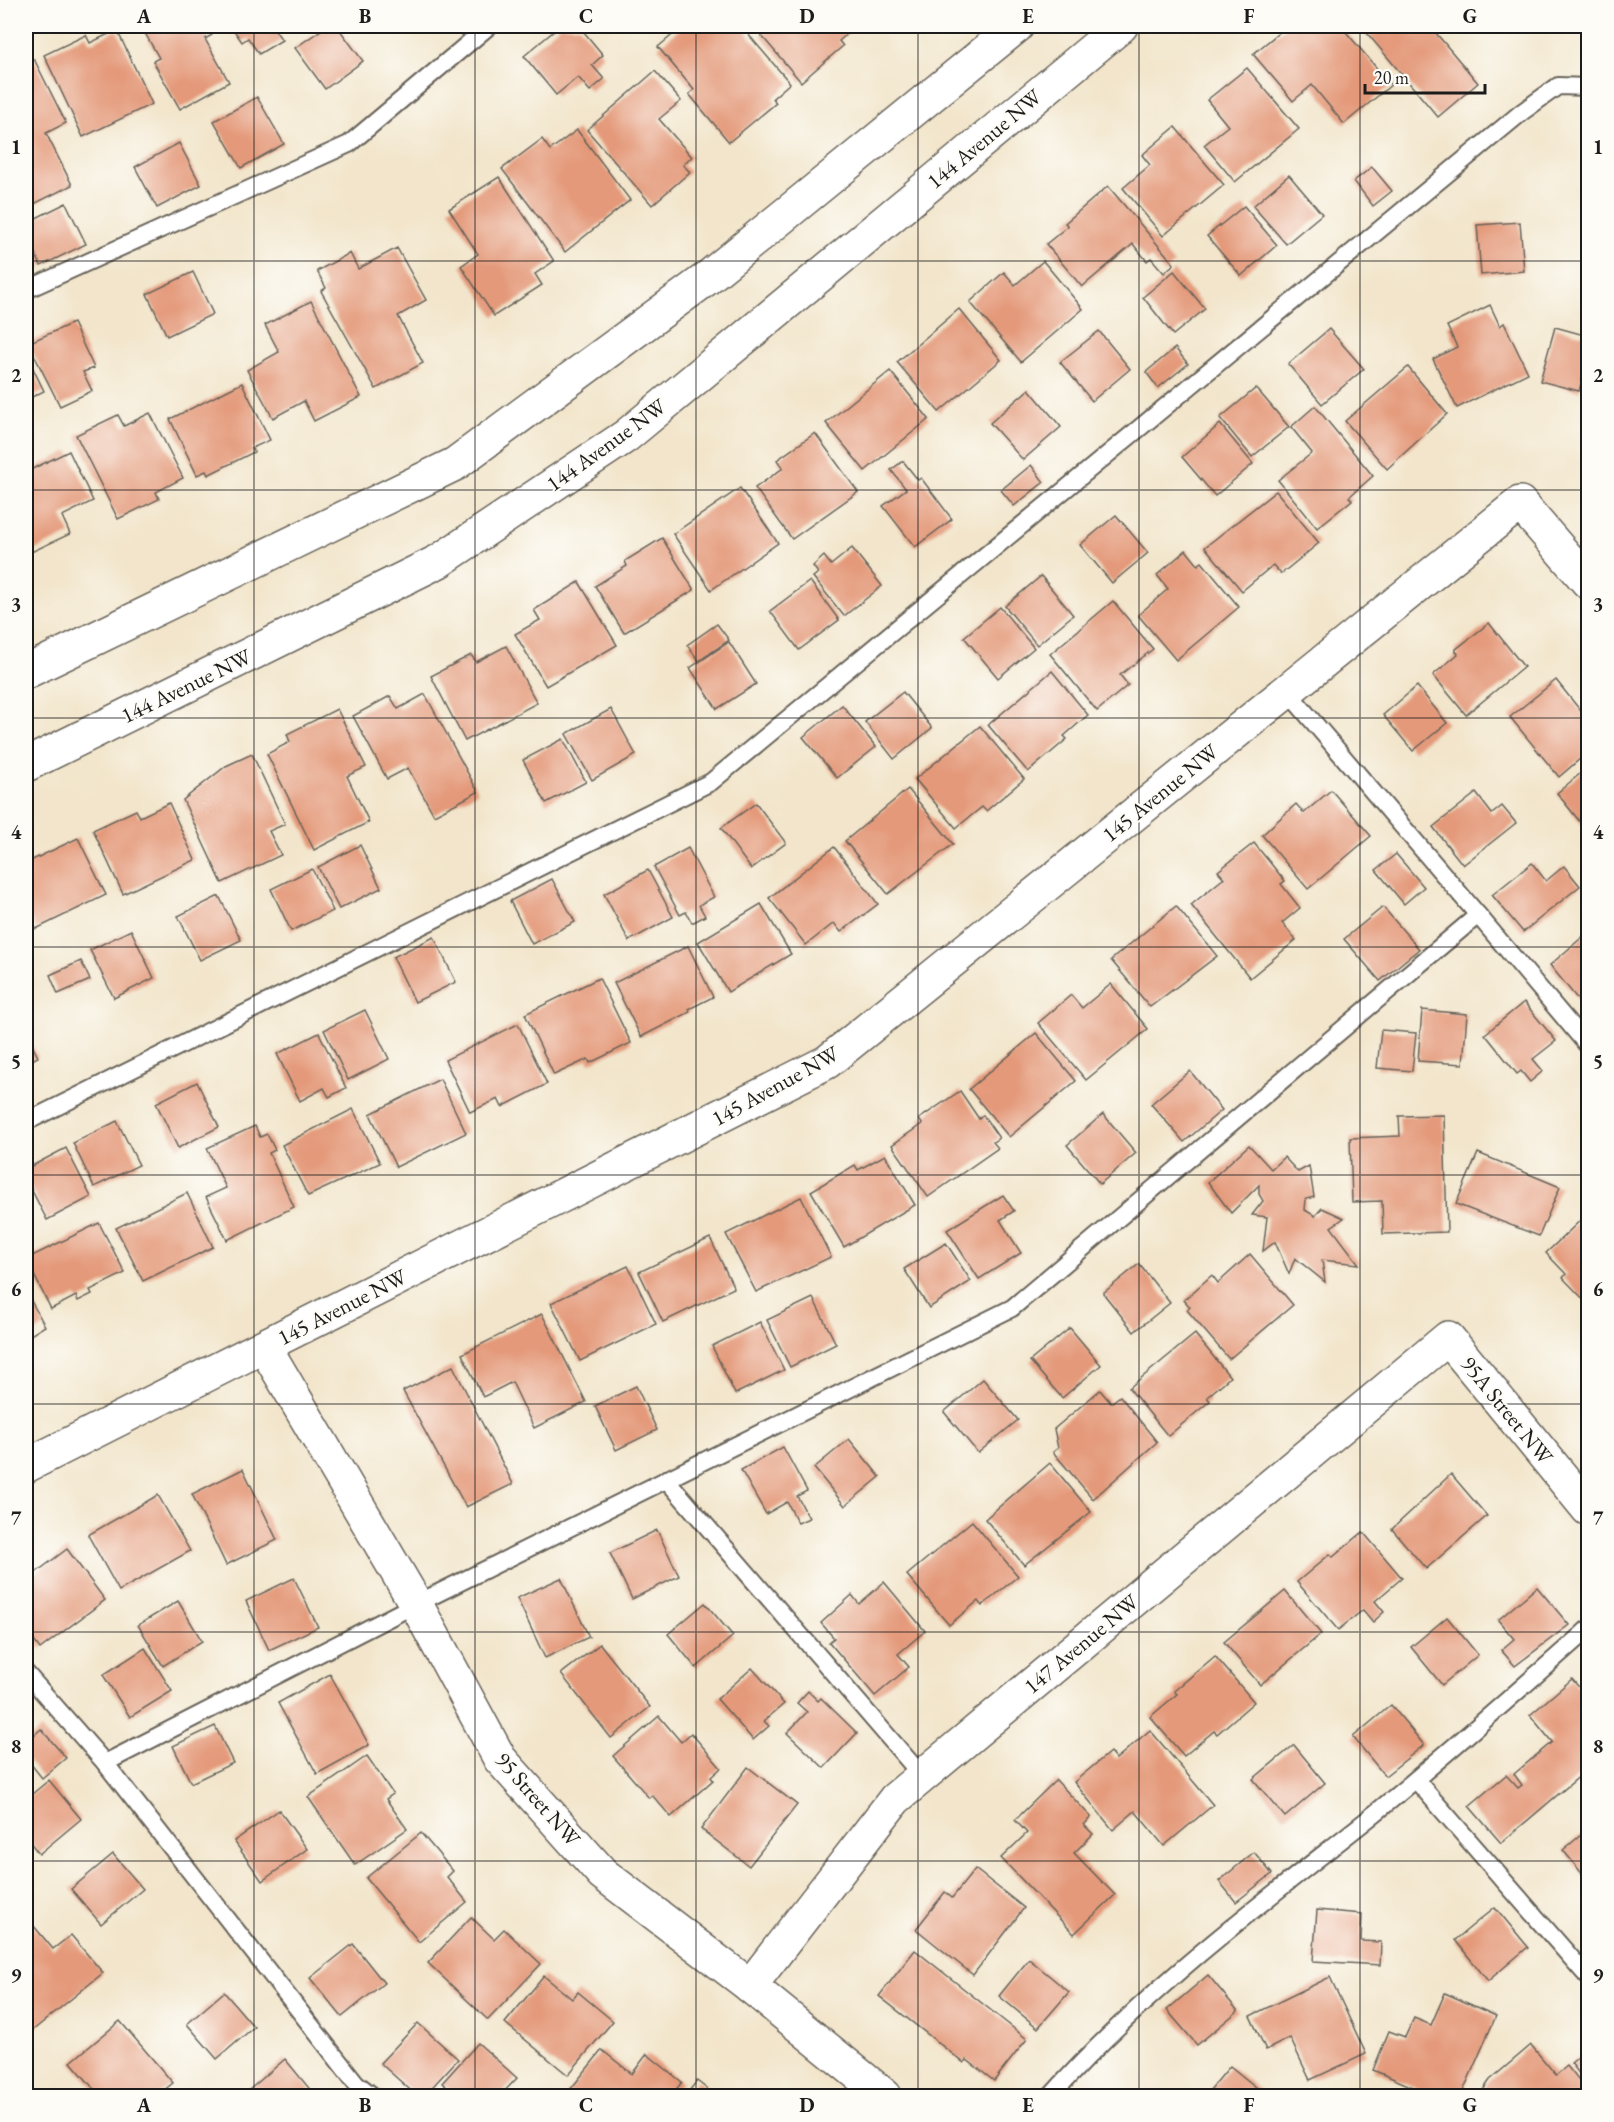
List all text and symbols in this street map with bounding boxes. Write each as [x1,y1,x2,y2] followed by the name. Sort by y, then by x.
[136,3,152,29] text: A
[359,3,371,29] text: B
[579,3,593,29] text: C
[799,3,815,29] text: D
[1022,3,1034,29] text: E
[1244,3,1255,29] text: F
[1463,3,1477,29] text: G
[1365,57,1485,95] scale bar
[1374,66,1409,89] text: 20 m
[921,82,1048,195] street label: 144 Avenue NW
[11,134,21,160] text: 1
[1593,134,1603,160] text: 1
[11,362,22,388] text: 2
[1593,362,1604,388] text: 2
[540,391,672,498] street label: 144 Avenue NW
[11,591,21,617] text: 3
[1593,591,1603,617] text: 3
[116,642,257,730] street label: 144 Avenue NW
[1096,737,1225,849] street label: 145 Avenue NW
[11,819,22,845] text: 4
[1593,819,1604,845] text: 4
[706,1039,845,1133] street label: 145 Avenue NW
[11,1048,21,1074] text: 5
[1593,1048,1603,1074] text: 5
[273,1262,412,1352] street label: 145 Avenue NW
[11,1276,22,1302] text: 6
[1593,1276,1604,1302] text: 6
[1454,1350,1560,1471] street label: 95A Street NW
[11,1505,22,1531] text: 7
[1593,1505,1604,1531] text: 7
[1018,1587,1145,1700] street label: 147 Avenue NW
[11,1733,21,1759] text: 8
[1593,1733,1603,1759] text: 8
[489,1746,587,1853] street label: 95 Street NW
[11,1962,22,1988] text: 9
[1593,1962,1604,1988] text: 9
[136,2092,152,2118] text: A
[359,2092,371,2118] text: B
[579,2092,593,2118] text: C
[799,2092,815,2118] text: D
[1022,2092,1034,2118] text: E
[1244,2092,1255,2118] text: F
[1463,2092,1477,2118] text: G

